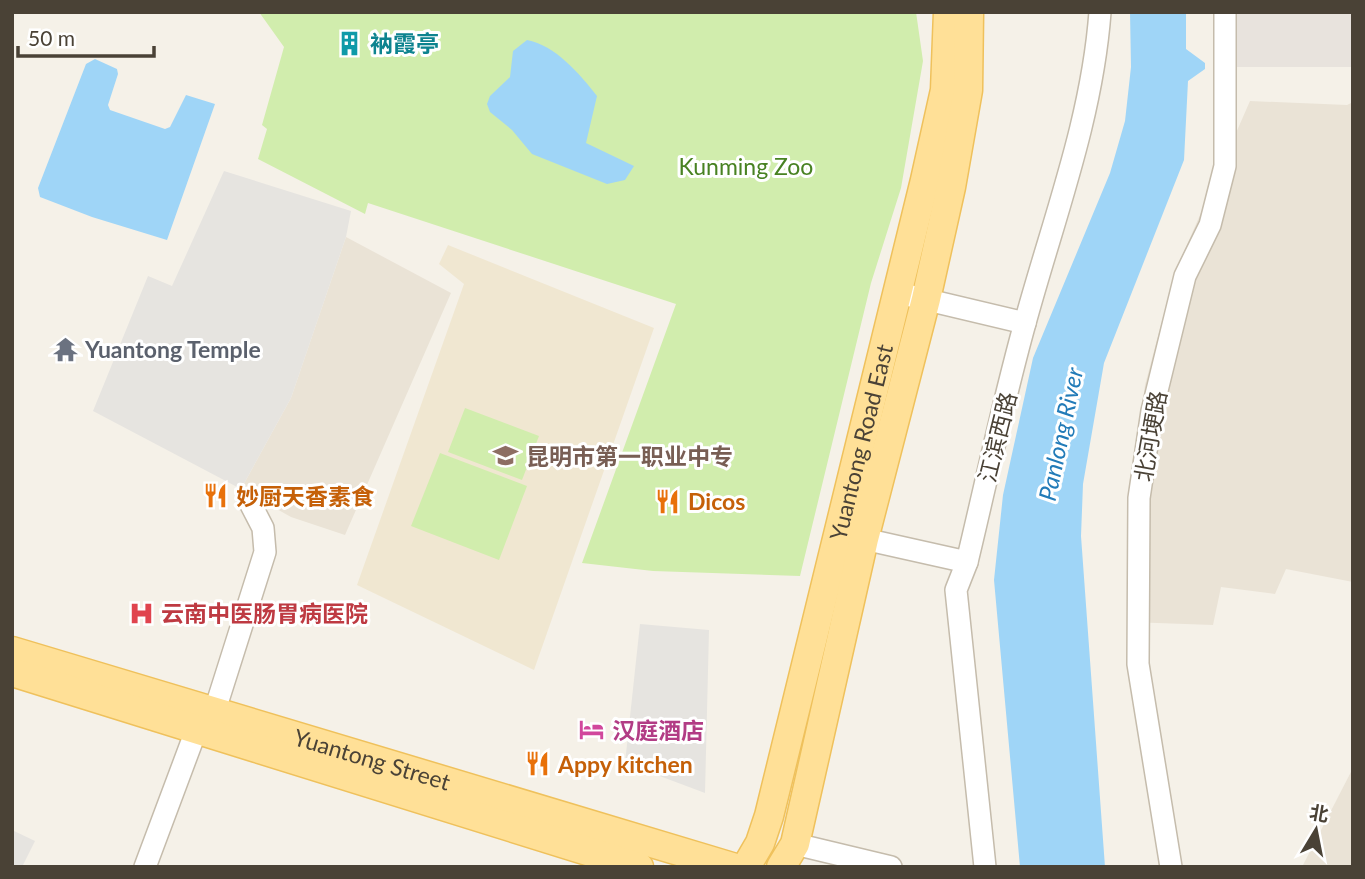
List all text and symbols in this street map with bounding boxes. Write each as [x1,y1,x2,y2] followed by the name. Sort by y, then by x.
[18,14,154,58] scale bar
[28,25,75,50] text: 50 m
[336,29,364,57] building icon: 衲霞亭
[370,29,439,57] place label: 衲霞亭
[679,152,813,180] park label: Kunming Zoo
[51,335,79,363] temple icon: Yuantong Temple
[84,335,261,363] place label: Yuantong Temple
[823,341,898,543] street label: Yuantong Road East
[1032,364,1088,503] water label: Panlong River
[1128,388,1172,484] street label: 北河埂路
[972,389,1022,485] street label: 江滨西路
[492,442,520,470] school or university icon: 昆明市第一职业中专
[526,442,733,470] place label: 昆明市第一职业中专
[202,482,230,510] restaurant icon: 妙厨天香素食
[236,482,375,510] place label: 妙厨天香素食
[654,487,682,515] restaurant icon: Dicos
[688,487,745,515] place label: Dicos
[127,599,155,627] hospital icon: 云南中医肠胃病医院
[161,599,368,627] place label: 云南中医肠胃病医院
[578,716,606,744] hotel icon: 汉庭酒店
[612,716,704,744] place label: 汉庭酒店
[291,722,454,796] street label: Yuantong Street
[524,750,552,778] restaurant icon: Appy kitchen
[557,750,693,778] place label: Appy kitchen
[1281,795,1351,865] north arrow
[1308,800,1330,826] text: 北

